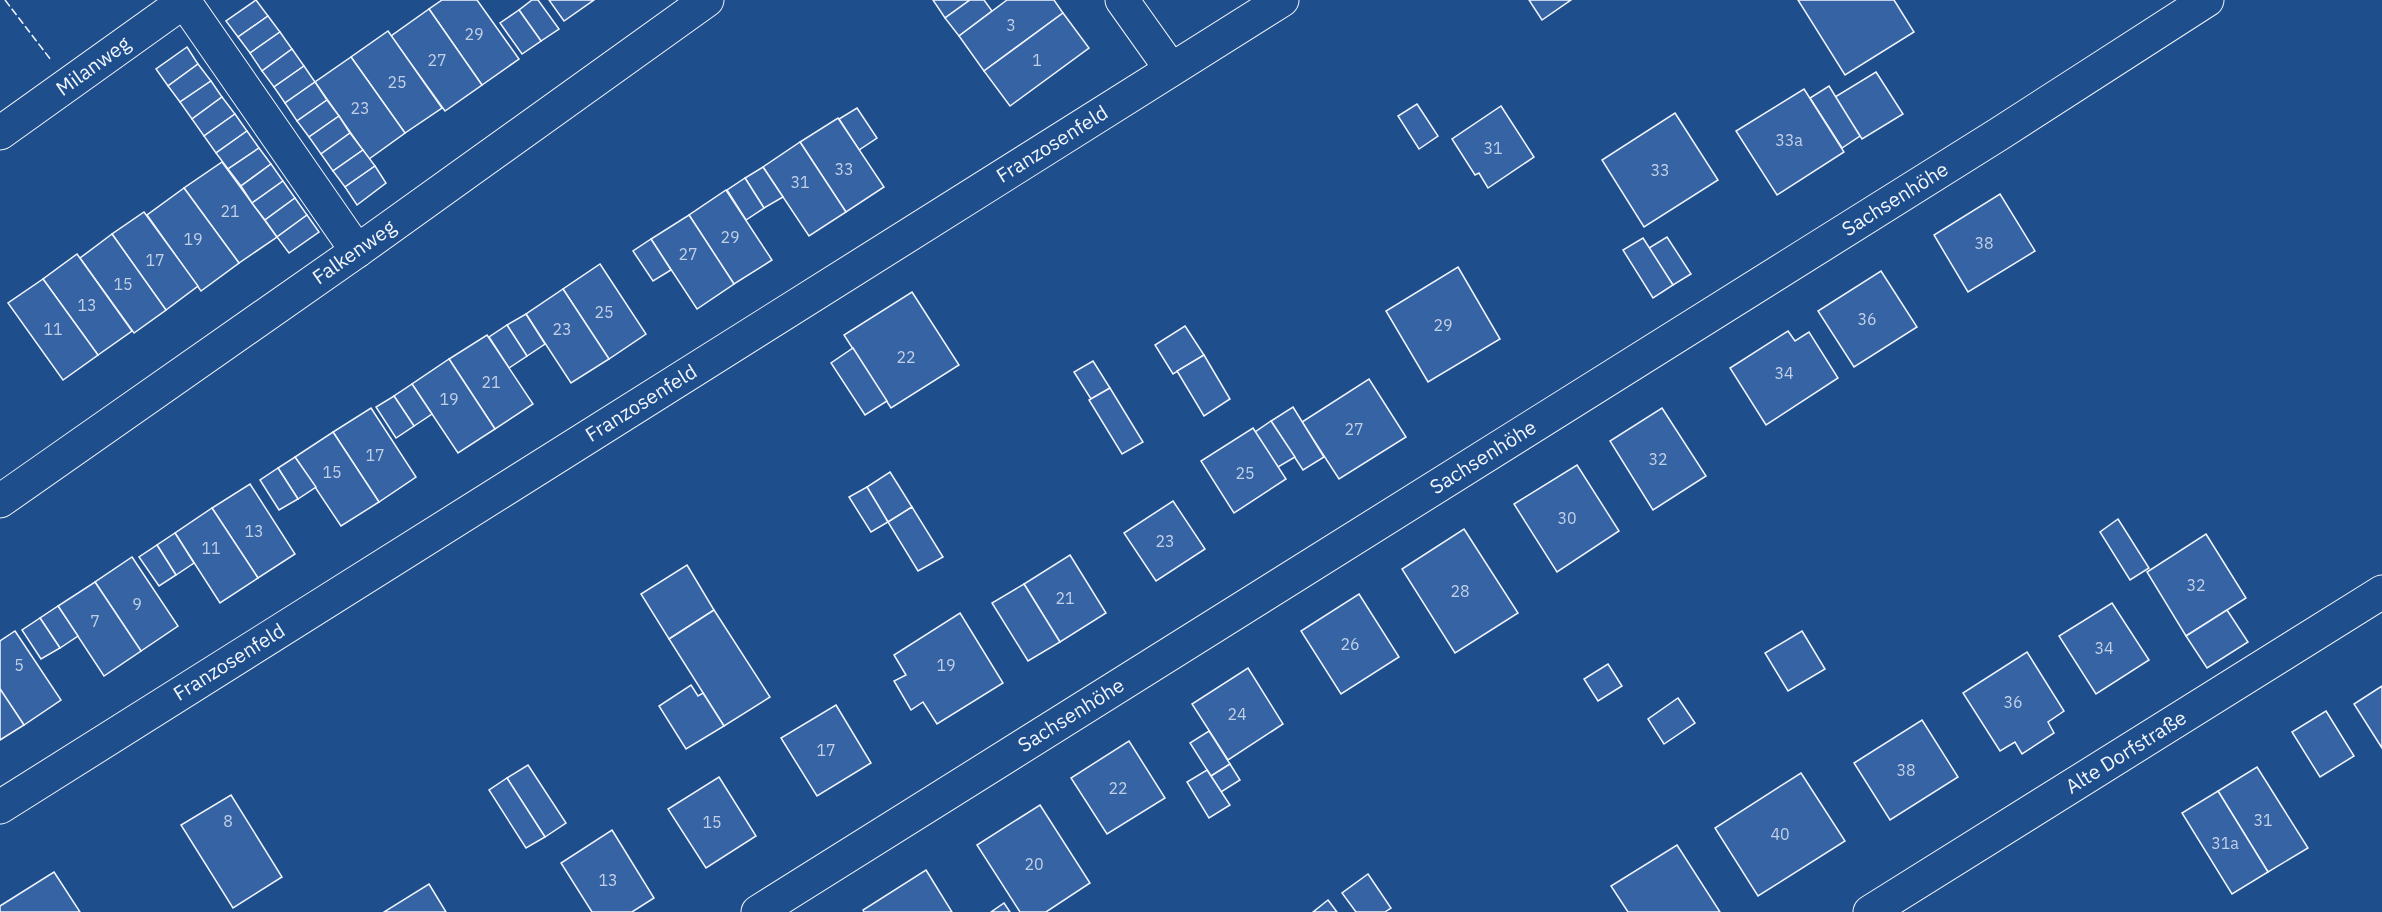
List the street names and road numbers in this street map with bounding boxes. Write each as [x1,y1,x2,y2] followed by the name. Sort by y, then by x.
[50,29,136,102] street label: Milanweg
[991,99,1113,189] street label: Franzosenfeld
[1836,155,1953,242] street label: Sachsenhöhe
[307,213,401,290] street label: Falkenweg
[580,358,702,448] street label: Franzosenfeld
[1424,413,1541,500] street label: Sachsenhöhe
[168,617,290,707] street label: Franzosenfeld
[1012,671,1129,758] street label: Sachsenhöhe
[2060,704,2191,800] street label: Alte Dorfstraße

